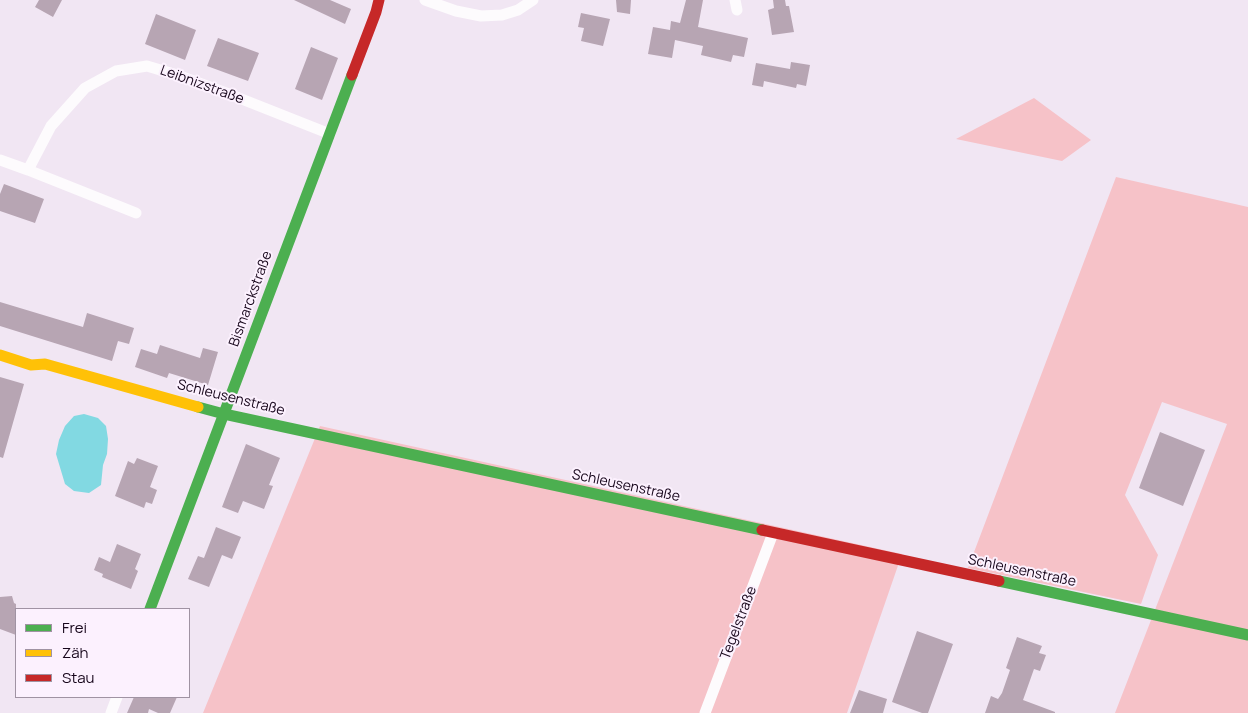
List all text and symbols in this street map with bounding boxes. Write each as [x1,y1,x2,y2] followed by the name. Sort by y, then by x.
[158,62,246,108] street label: Leibnizstraße
[226,249,276,349] street label: Bismarckstraße
[176,377,286,419] street label: Schleusenstraße
[570,466,682,506] street label: Schleusenstraße
[966,551,1078,591] street label: Schleusenstraße
[717,584,761,662] street label: Tegelstraße
[15,608,190,698] legend
[62,617,87,638] text: Frei
[62,642,88,663] text: Zäh
[62,667,95,688] text: Stau

